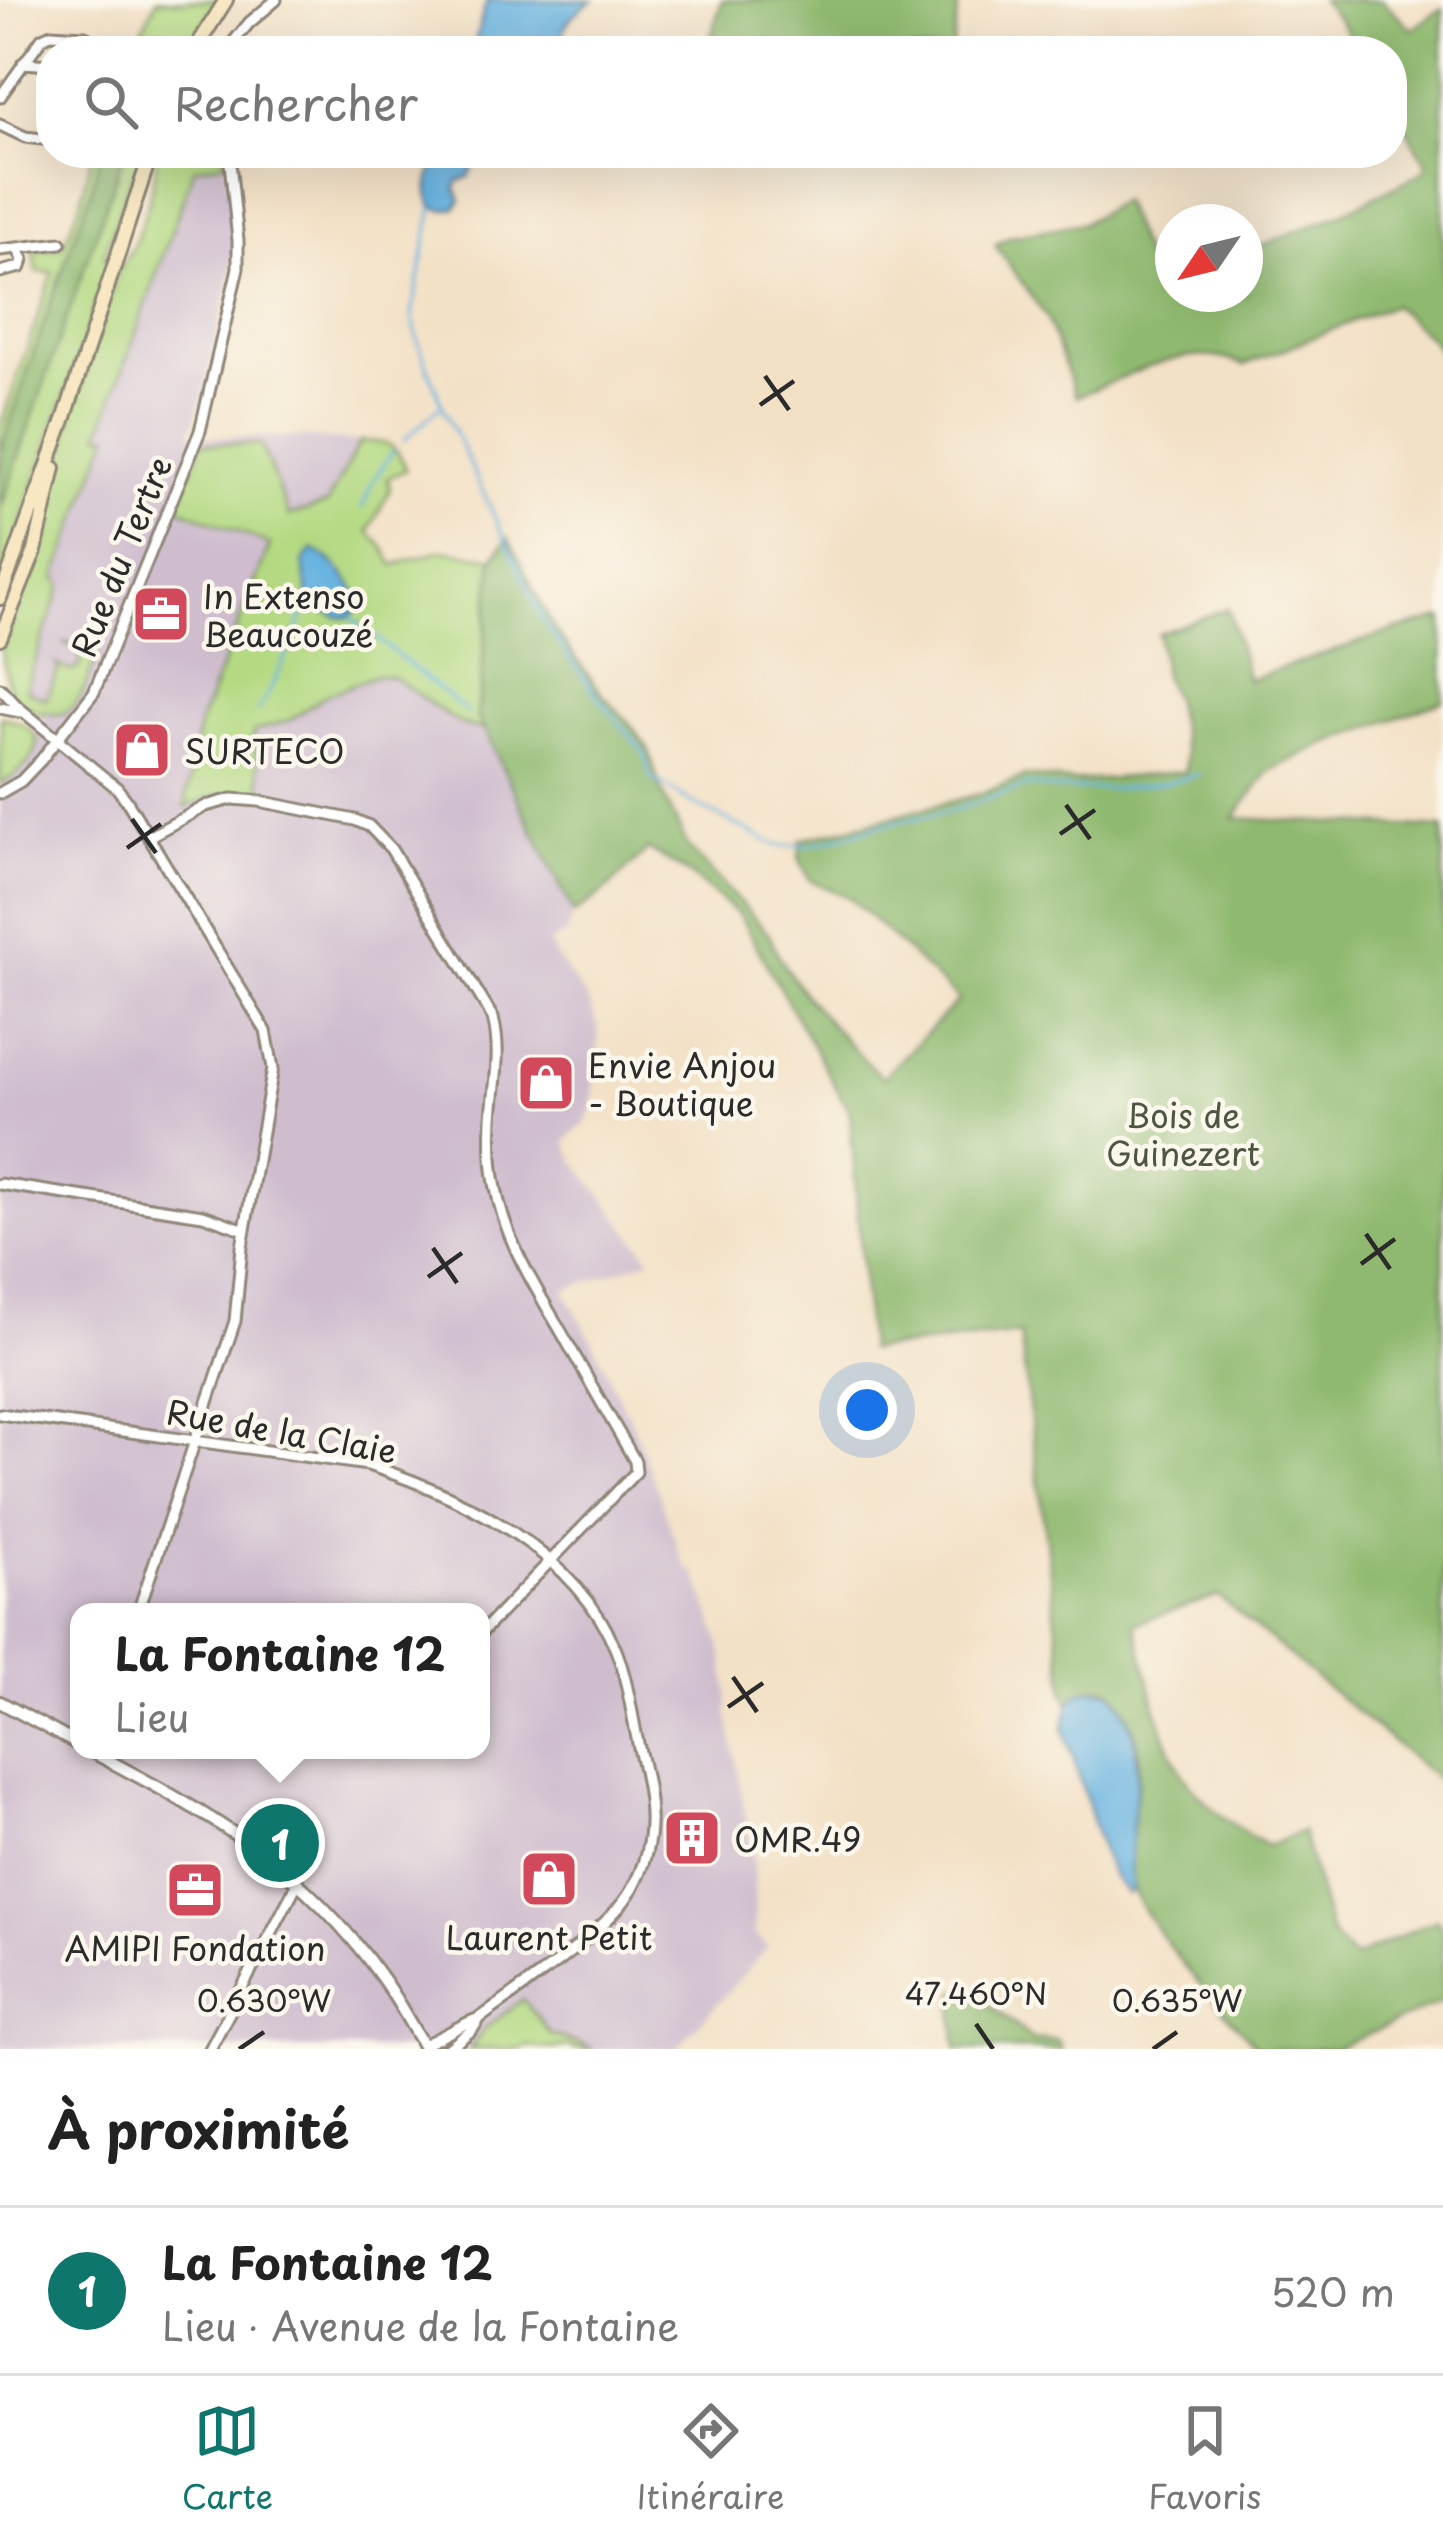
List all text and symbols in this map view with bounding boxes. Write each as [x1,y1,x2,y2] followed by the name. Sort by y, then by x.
[36,36,1407,168] search box
[174,68,418,136] text: Rechercher
[78,69,144,135] icon: search
[1155,204,1263,312] north arrow
[57,448,183,664] street label: Rue du Tertre
[203,570,373,658] place label: In Extenso Beaucouzé
[130,583,192,645] office icon: In Extenso Beaucouzé
[111,719,173,781] shop icon: SURTECO
[184,725,344,775] place label: SURTECO
[588,1039,776,1127] place label: Envie Anjou - Boutique
[515,1052,577,1114] shop icon: Envie Anjou - Boutique
[1106,1089,1260,1177] park label: Bois de Guinezert
[837,1380,897,1440] your location
[163,1385,401,1475] street label: Rue de la Claie
[70,1603,490,1759] popup
[115,1618,445,1686] text: La Fontaine 12
[115,1686,189,1745] text: Lieu
[241,1798,319,1888] pin: 1
[661,1807,723,1869] building icon: OMR.49
[734,1813,861,1863] place label: OMR.49
[518,1848,580,1910] shop icon: Laurent Petit
[164,1859,226,1921] office icon: AMIPI Fondation
[446,1911,652,1961] place label: Laurent Petit
[65,1922,326,1972] place label: AMIPI Fondation
[905,1970,1047,2015] text: 47.460°N
[197,1977,331,2022] text: 0.630°W
[1112,1977,1243,2022] text: 0.635°W
[48,2089,349,2166] text: À proximité
[162,2227,493,2295] text: La Fontaine 12
[78,2261,96,2320] text: 1
[1270,2261,1395,2320] text: 520 m
[162,2295,679,2354] text: Lieu · Avenue de la Fontaine
[182,2398,273,2520] tab: Carte
[636,2398,785,2520] tab: Itinéraire
[1148,2398,1261,2520] tab: Favoris

